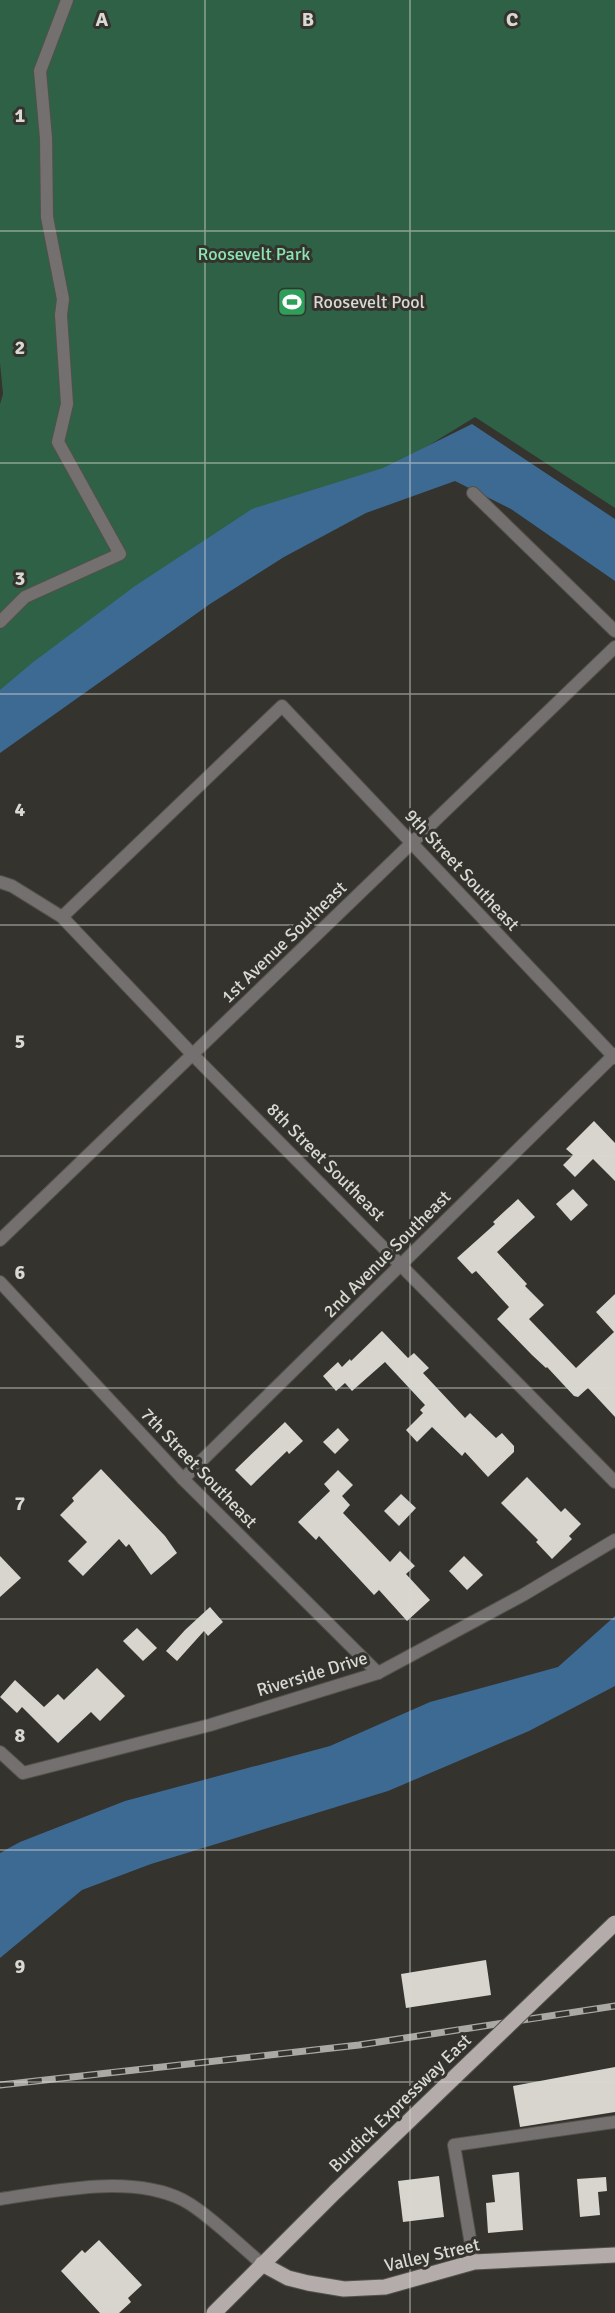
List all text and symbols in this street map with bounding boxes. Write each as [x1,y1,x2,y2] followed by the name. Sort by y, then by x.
[96,7,109,32] text: A
[302,7,314,32] text: B
[506,7,518,32] text: C
[15,103,26,128] text: 1
[198,243,310,265] park label: Roosevelt Park
[276,286,308,318] sports icon: Roosevelt Pool
[313,291,425,313] place label: Roosevelt Pool
[15,335,25,360] text: 2
[15,566,25,591] text: 3
[15,797,26,822] text: 4
[400,805,524,935] street label: 9th Street Southeast
[217,877,351,1007] street label: 1st Avenue Southeast
[15,1029,25,1054] text: 5
[262,1098,390,1226] street label: 8th Street Southeast
[319,1186,455,1322] street label: 2nd Avenue Southeast
[15,1260,26,1285] text: 6
[136,1403,262,1533] street label: 7th Street Southeast
[15,1491,26,1516] text: 7
[254,1647,370,1701] street label: Riverside Drive
[15,1723,26,1748] text: 8
[15,1954,26,1979] text: 9
[324,2029,476,2177] street label: Burdick Expressway East
[382,2233,482,2277] street label: Valley Street

